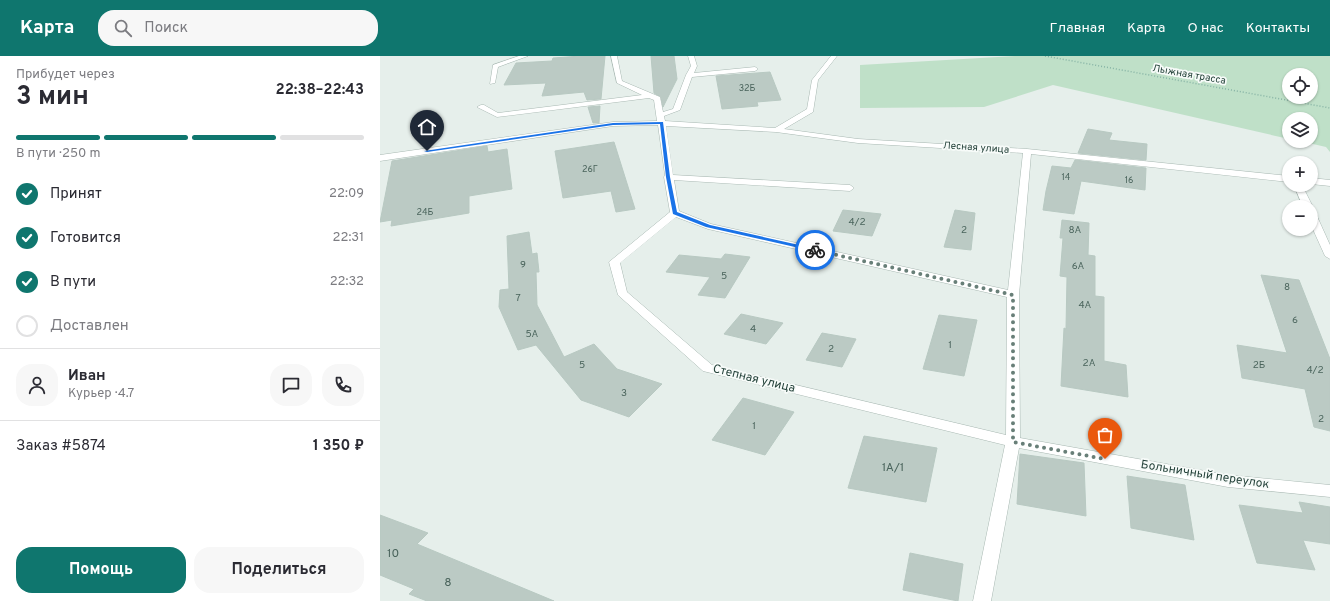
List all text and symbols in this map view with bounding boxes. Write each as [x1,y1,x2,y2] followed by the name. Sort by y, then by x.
[98,10,378,46] search box
[20,16,74,40] text: Карта
[112,17,134,39] icon: search
[144,19,188,38] text: Поиск
[1050,20,1105,37] text: Главная
[1127,20,1165,37] text: Карта
[1187,20,1224,37] text: О нас
[1246,20,1310,37] text: Контакты
[1151,62,1227,88] street label: Лыжная трасса
[16,67,115,83] text: Прибудет через
[1282,68,1318,236] map controls
[1282,68,1318,104] button: locate
[16,81,89,114] text: 3 мин
[276,81,364,100] text: 22:38–22:43
[739,83,755,94] house number: 32Б
[410,110,444,151] pin
[1282,112,1318,148] button: layers
[416,116,438,138] icon: home
[942,139,1010,157] street label: Лесная улица
[16,146,101,162] text: В пути · 250 m
[1282,156,1318,192] button: +
[582,164,598,175] house number: 26Г
[1062,172,1071,183] house number: 14
[1125,175,1133,186] house number: 16
[16,183,38,205] icon: check
[50,185,102,204] text: Принят
[329,186,364,202] text: 22:09
[1282,200,1318,236] button: −
[417,207,434,218] house number: 24Б
[848,216,866,229] house number: 4/2
[961,224,967,237] house number: 2
[1069,224,1082,237] house number: 8А
[16,227,38,249] icon: check
[50,229,121,248] text: Готовится
[333,230,364,246] text: 22:31
[795,230,835,270] courier
[804,239,826,261] icon: bike
[520,259,526,272] house number: 9
[1072,260,1084,273] house number: 6А
[721,270,727,283] house number: 5
[16,271,38,293] icon: check
[50,273,96,292] text: В пути
[330,274,364,290] text: 22:32
[1284,281,1290,294] house number: 8
[515,292,521,305] house number: 7
[1079,299,1092,312] house number: 4А
[1292,314,1298,327] house number: 6
[50,317,129,336] text: Доставлен
[750,323,756,336] house number: 4
[526,328,539,341] house number: 5А
[948,339,952,352] house number: 1
[828,343,834,356] house number: 2
[1083,357,1096,370] house number: 2А
[579,359,585,372] house number: 5
[1253,359,1265,372] house number: 2Б
[711,361,797,397] street label: Степная улица
[16,364,58,406] button: person
[270,364,312,406] button: chat
[322,364,364,406] button: phone
[1306,364,1324,377] house number: 4/2
[68,367,106,386] text: Иван
[68,386,134,402] text: Курьер · 4.7
[621,387,627,400] house number: 3
[1318,413,1324,426] house number: 2
[1088,418,1122,459] pin
[752,420,756,433] house number: 1
[1094,424,1116,446] icon: bag
[16,437,106,456] text: Заказ #5874
[313,437,364,456] text: 1 350 ₽
[1139,457,1271,493] street label: Больничный переулок
[882,460,904,476] house number: 1А/1
[387,546,399,562] house number: 10
[16,547,186,593] button: Помощь
[194,547,364,593] button: Поделиться
[444,575,452,591] house number: 8

